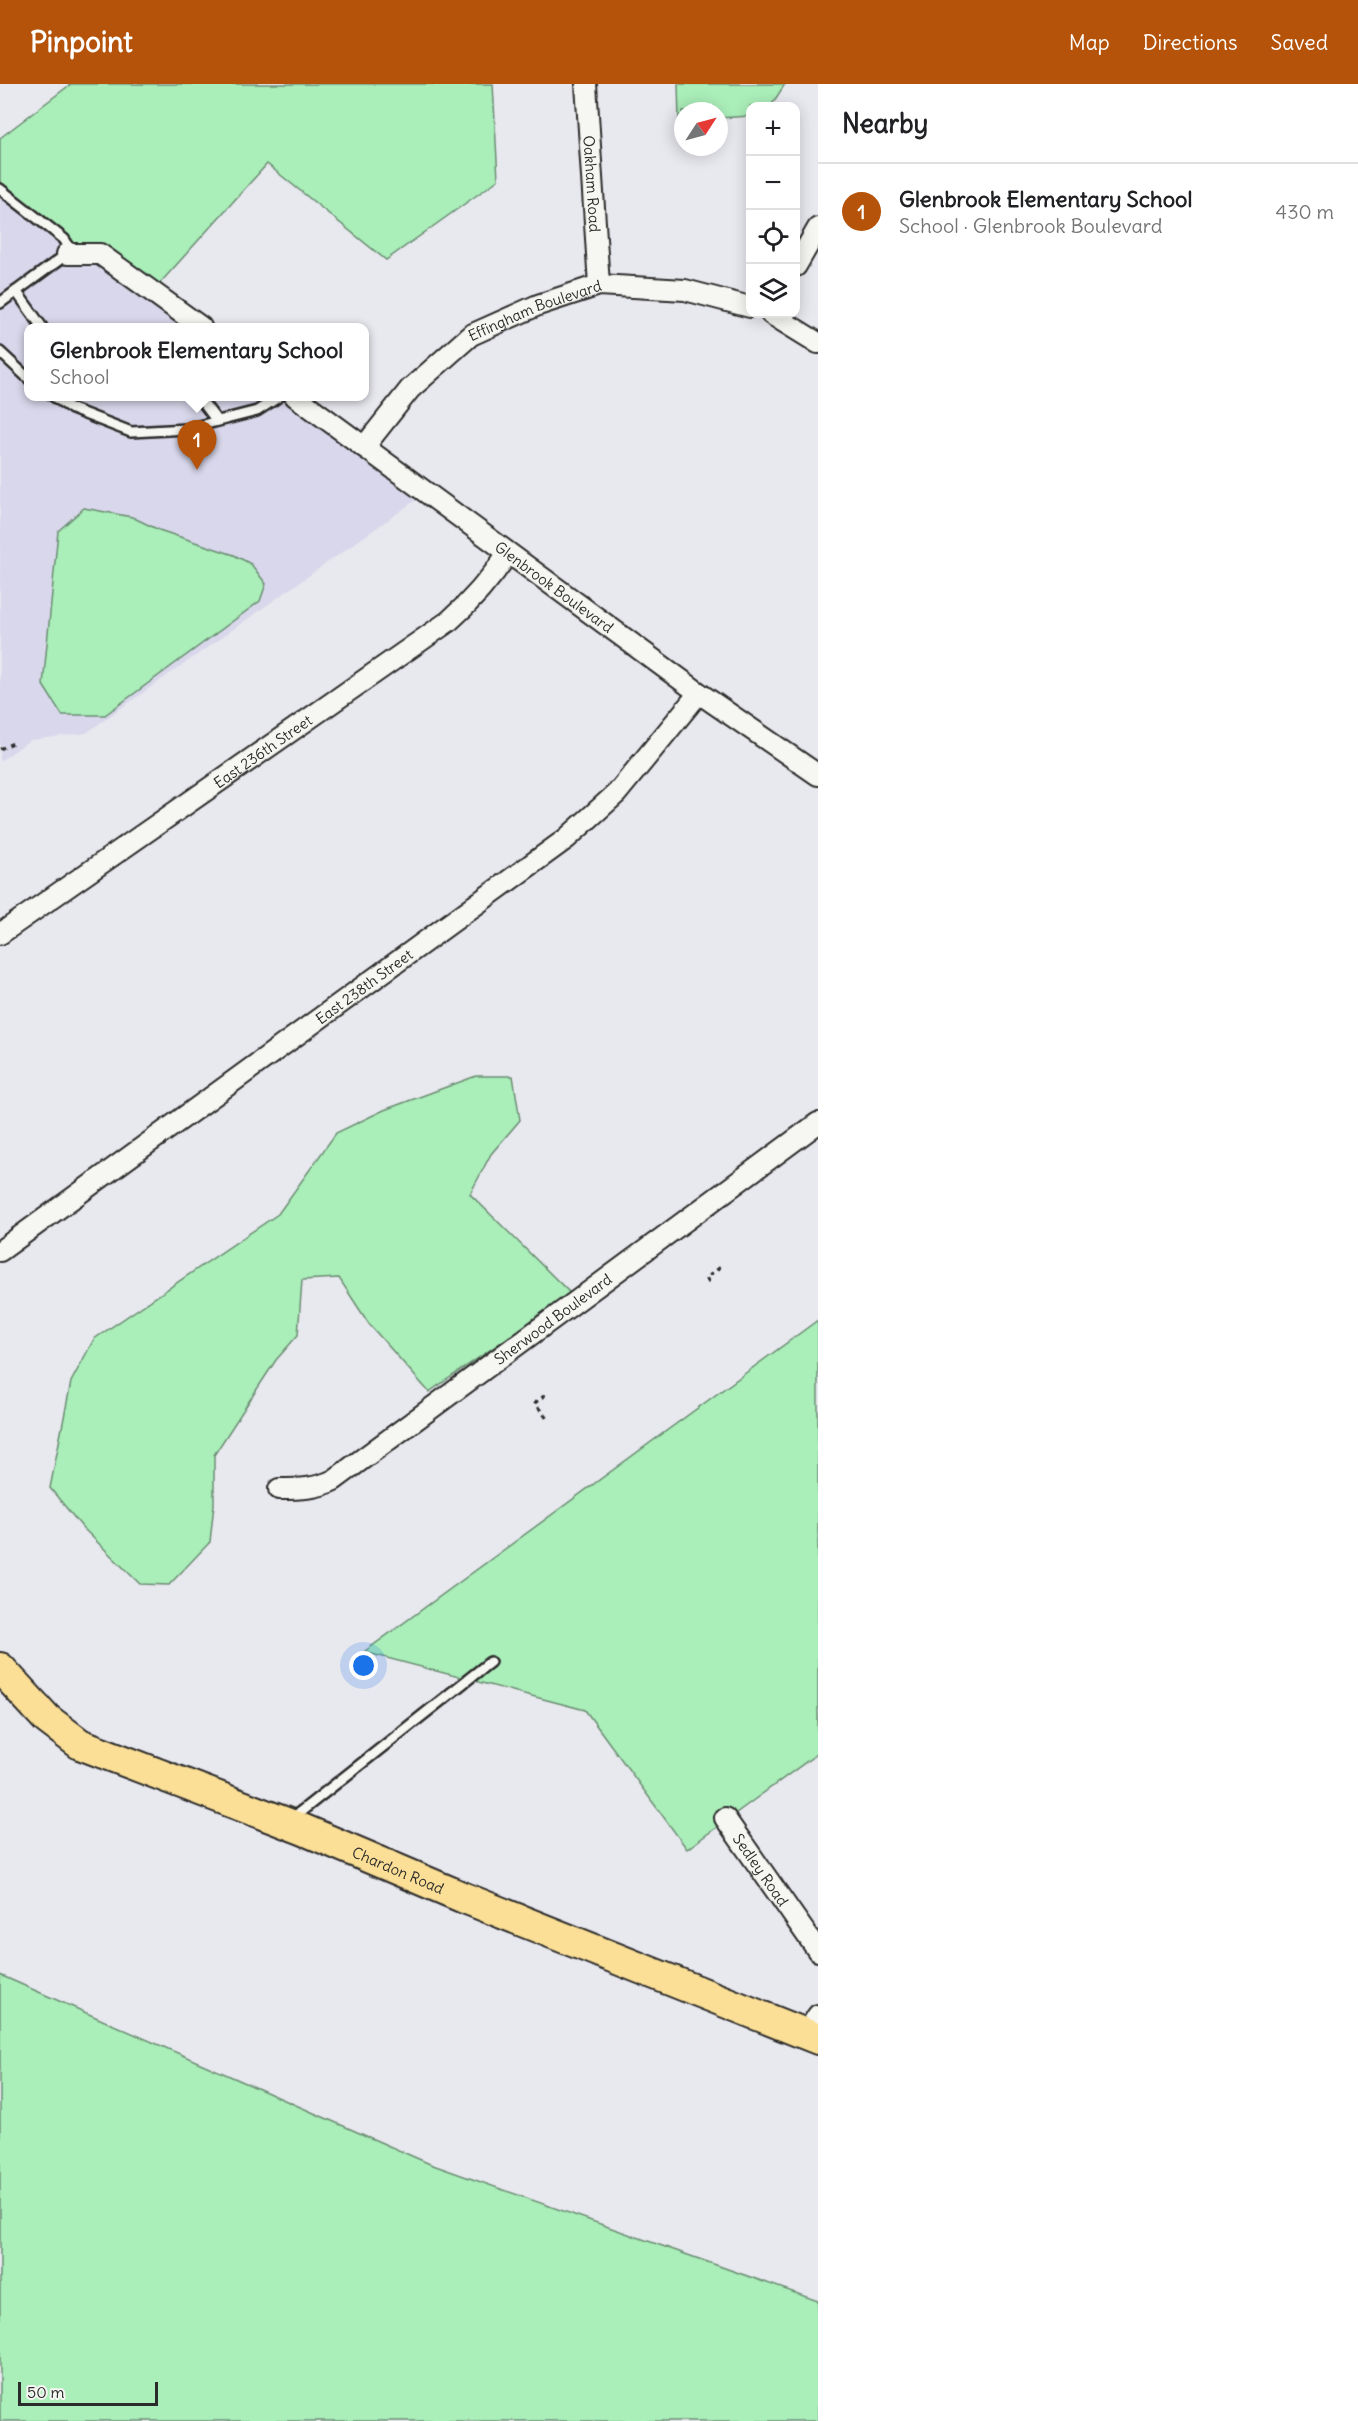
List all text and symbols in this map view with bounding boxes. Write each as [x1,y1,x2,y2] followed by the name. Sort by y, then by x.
[30,24,133,60] text: Pinpoint
[1069,29,1110,56] text: Map
[1143,29,1237,56] text: Directions
[1270,29,1328,56] text: Saved
[674,102,728,156] north arrow
[746,102,800,318] map controls
[746,102,800,156] button: +
[842,107,928,140] text: Nearby
[580,135,605,233] street label: Oakham Road
[746,156,800,210] button: −
[899,185,1192,213] text: Glenbrook Elementary School
[858,199,865,224] text: 1
[1276,199,1334,224] text: 430 m
[746,210,800,264] button: locate
[899,213,1163,238] text: School · Glenbrook Boulevard
[746,264,800,318] button: layers
[465,275,604,345] street label: Effingham Boulevard
[24,323,369,401] popup
[50,336,343,364] text: Glenbrook Elementary School
[50,364,110,389] text: School
[178,420,216,470] pin: 1
[491,537,618,637] street label: Glenbrook Boulevard
[210,710,315,792] street label: East 236th Street
[312,945,416,1028] street label: East 238th Street
[490,1269,615,1368] street label: Sherwood Boulevard
[349,1651,378,1680] your location
[729,1830,793,1910] street label: Sedley Road
[349,1842,447,1898] street label: Chardon Road
[18,2379,158,2406] scale bar
[27,2382,65,2402] text: 50 m

